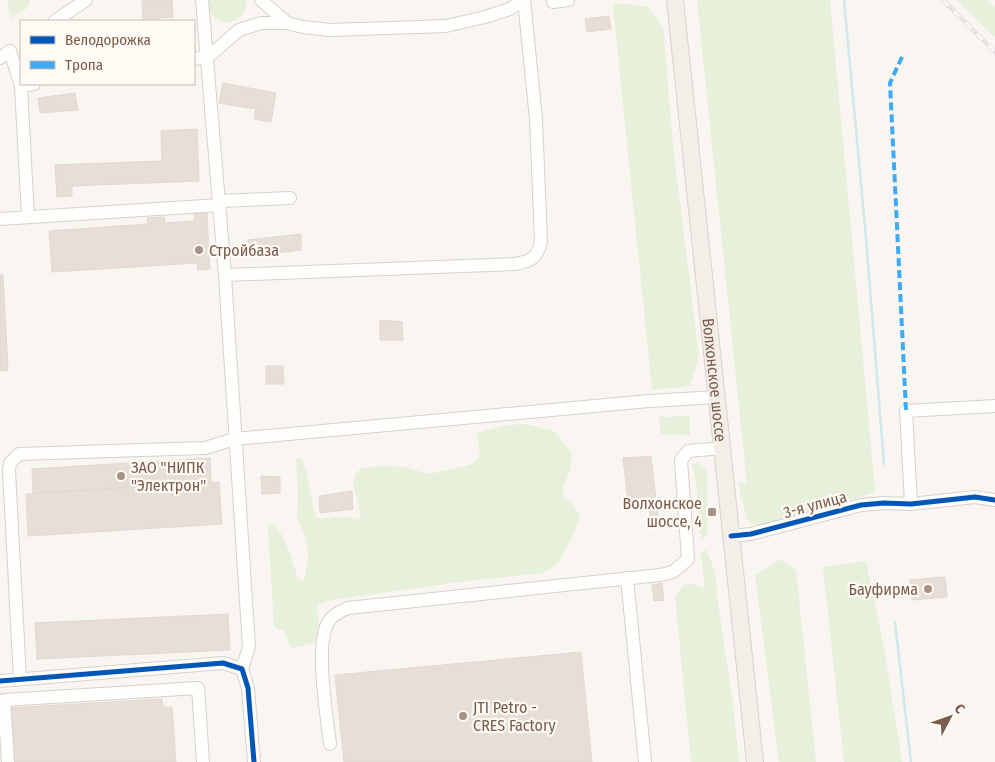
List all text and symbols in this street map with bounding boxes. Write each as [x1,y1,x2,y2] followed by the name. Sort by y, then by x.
[20,20,195,85] legend
[65,31,151,49] text: Велодорожка
[65,56,103,74] text: Тропа
[209,241,279,260] place label: Стройбаза
[193,244,205,256] marker: Стройбаза
[698,317,730,443] street label: Волхонское шоссе
[131,458,206,495] place label: ЗАО "НИПК "Электрон"
[115,470,127,482] marker: ЗАО "НИПК "Электрон"
[781,487,849,522] street label: 3-я улица
[622,494,702,531] place label: Волхонское шоссе, 4
[706,506,718,518] marker: Волхонское шоссе, 4
[848,580,918,599] place label: Бауфирма
[922,583,934,595] marker: Бауфирма
[925,692,975,742] north arrow
[473,698,557,735] place label: JTI Petro - CRES Factory
[951,700,969,718] text: С
[457,710,469,722] marker: JTI Petro - CRES Factory

